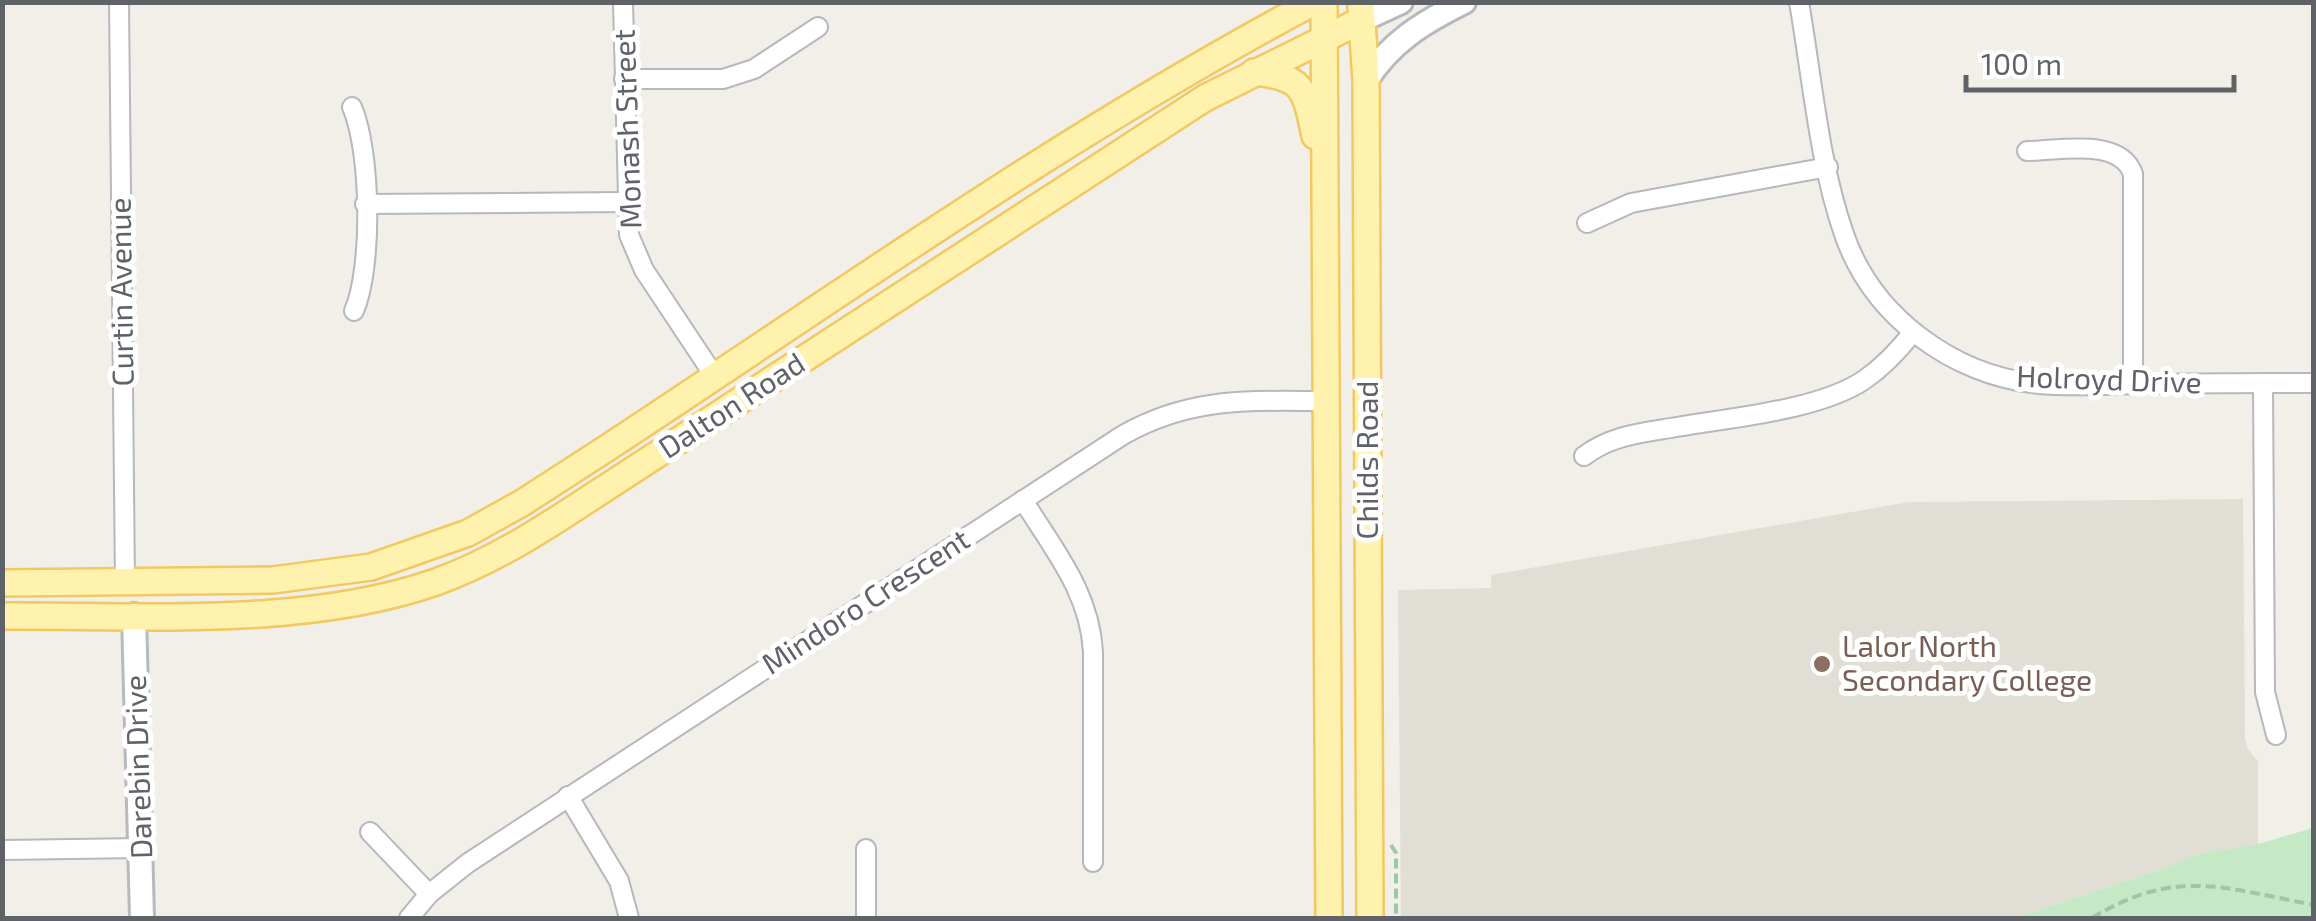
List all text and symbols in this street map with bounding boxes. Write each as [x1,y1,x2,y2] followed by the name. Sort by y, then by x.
[605,29,647,230] street label: Monash Street
[1966,30,2234,92] scale bar
[1981,45,2062,81] text: 100 m
[100,197,140,387] street label: Curtin Avenue
[651,344,811,465] street label: Dalton Road
[2016,357,2202,399] street label: Holroyd Drive
[1348,380,1384,540] street label: Childs Road
[754,520,975,681] street label: Mindoro Crescent
[1842,627,2092,697] place label: Lalor North Secondary College
[1811,653,1833,675] marker: Lalor North Secondary College
[116,674,158,860] street label: Darebin Drive

